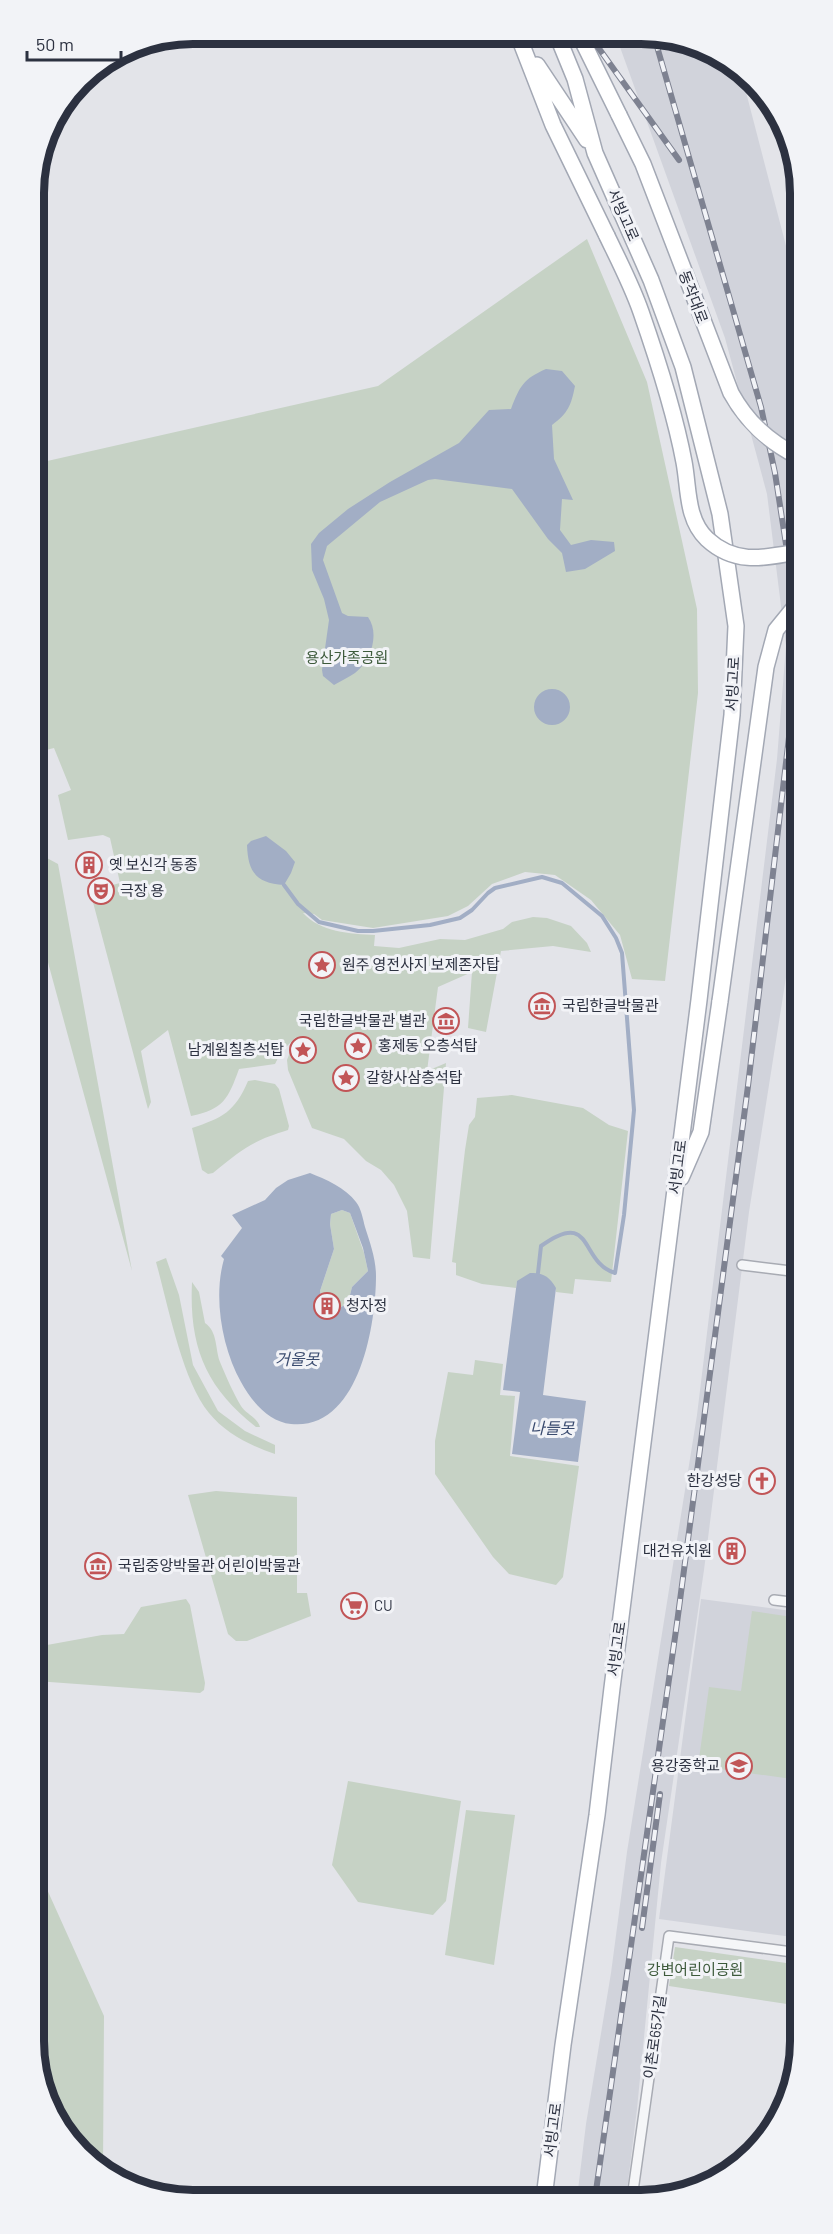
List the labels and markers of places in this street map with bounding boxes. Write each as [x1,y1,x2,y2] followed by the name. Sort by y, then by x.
[74,850,104,880] building icon: 옛 보신각 동종
[109,855,198,873] place label: 옛 보신각 동종
[86,876,116,906] theatre icon: 극장 용
[120,881,164,899] place label: 극장 용
[307,950,337,980] place icon: 원주 영전사지 보제존자탑
[342,955,500,973] place label: 원주 영전사지 보제존자탑
[527,991,557,1021] museum icon: 국립한글박물관
[562,996,659,1014] place label: 국립한글박물관
[431,1006,461,1036] museum icon: 국립한글박물관 별관
[299,1011,426,1029] place label: 국립한글박물관 별관
[343,1031,373,1061] place icon: 홍제동 오층석탑
[288,1035,318,1065] place icon: 남계원칠층석탑
[378,1036,478,1054] place label: 홍제동 오층석탑
[187,1040,284,1058] place label: 남계원칠층석탑
[331,1063,361,1093] place icon: 갈항사삼층석탑
[366,1068,463,1086] place label: 갈항사삼층석탑
[312,1291,342,1321] building icon: 청자정
[346,1296,387,1314] place label: 청자정
[747,1466,777,1496] church icon: 한강성당
[687,1471,742,1489] place label: 한강성당
[717,1536,747,1566] building icon: 대건유치원
[643,1541,712,1559] place label: 대건유치원
[83,1551,113,1581] museum icon: 국립중앙박물관 어린이박물관
[118,1556,301,1574] place label: 국립중앙박물관 어린이박물관
[339,1591,369,1621] supermarket icon: CU
[374,1596,393,1614] place label: CU
[724,1751,754,1781] school or university icon: 용강중학교
[651,1756,720,1774] place label: 용강중학교

